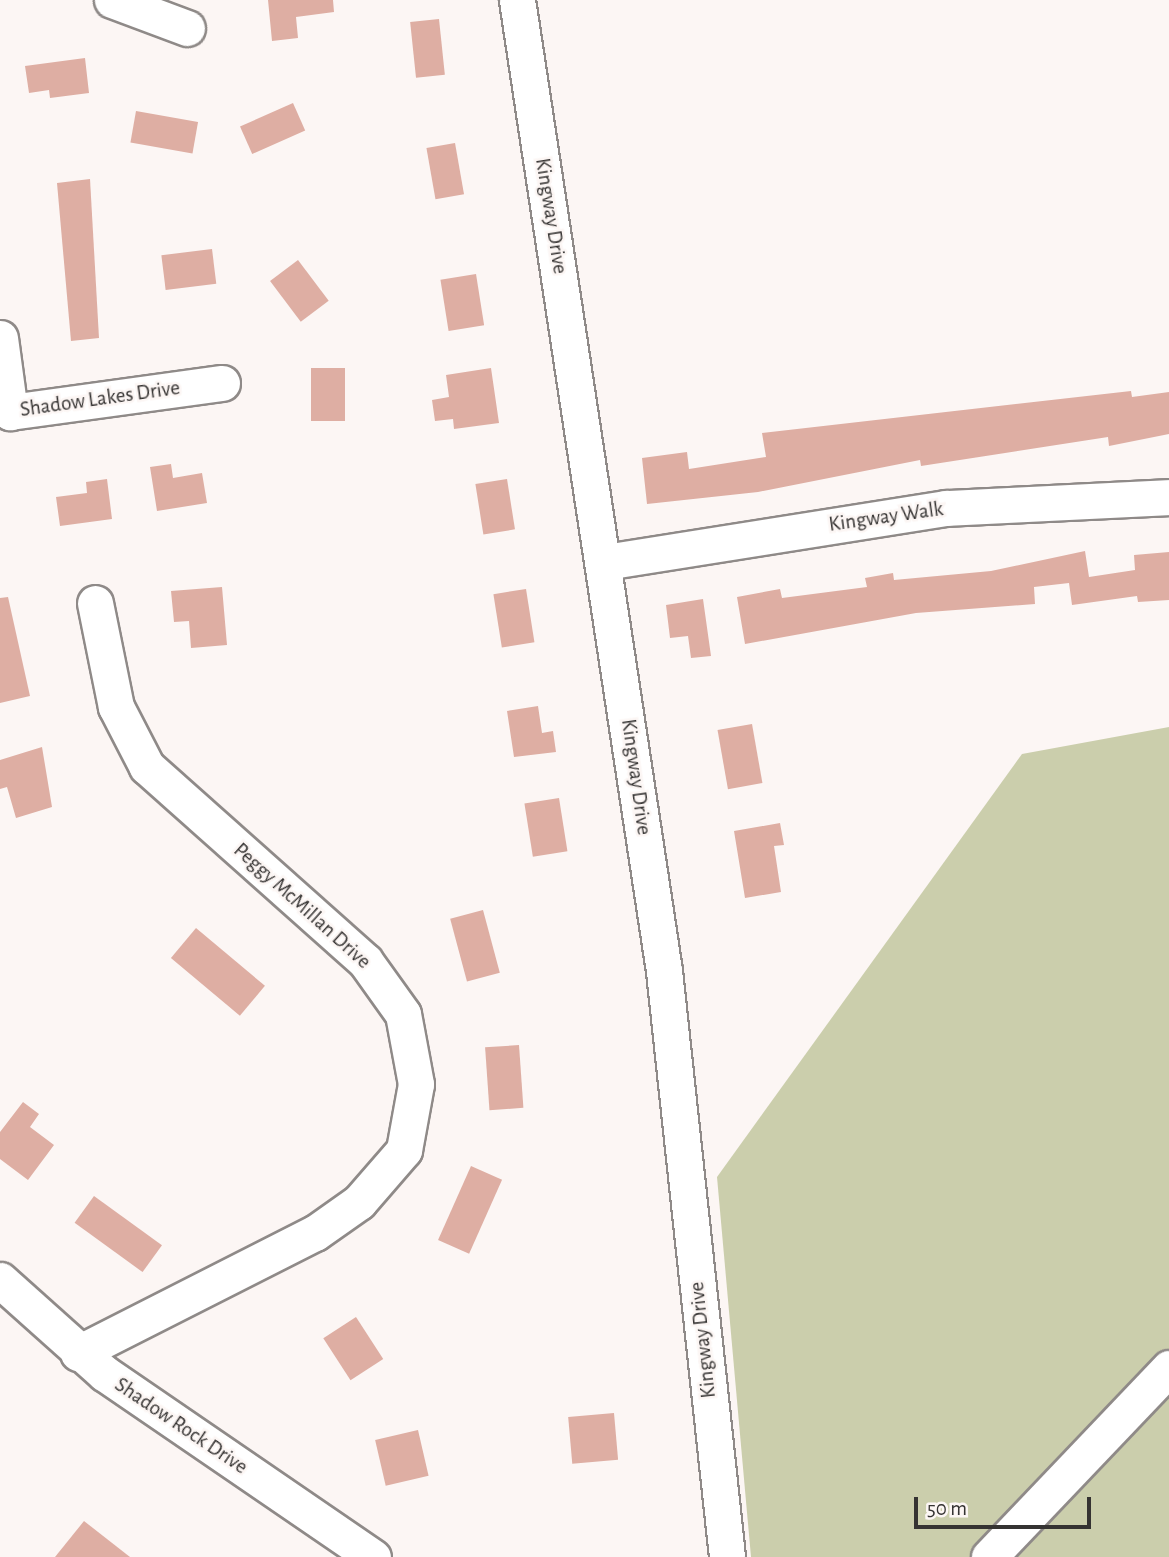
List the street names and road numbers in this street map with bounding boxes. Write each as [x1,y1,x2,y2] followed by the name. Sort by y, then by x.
[529,156,573,276] street label: Kingway Drive
[18,375,182,423] street label: Shadow Lakes Drive
[827,496,945,538] street label: Kingway Walk
[615,717,657,837] street label: Kingway Drive
[228,838,376,974] street label: Peggy McMillan Drive
[684,1281,722,1399] street label: Kingway Drive
[110,1372,252,1480] street label: Shadow Rock Drive

